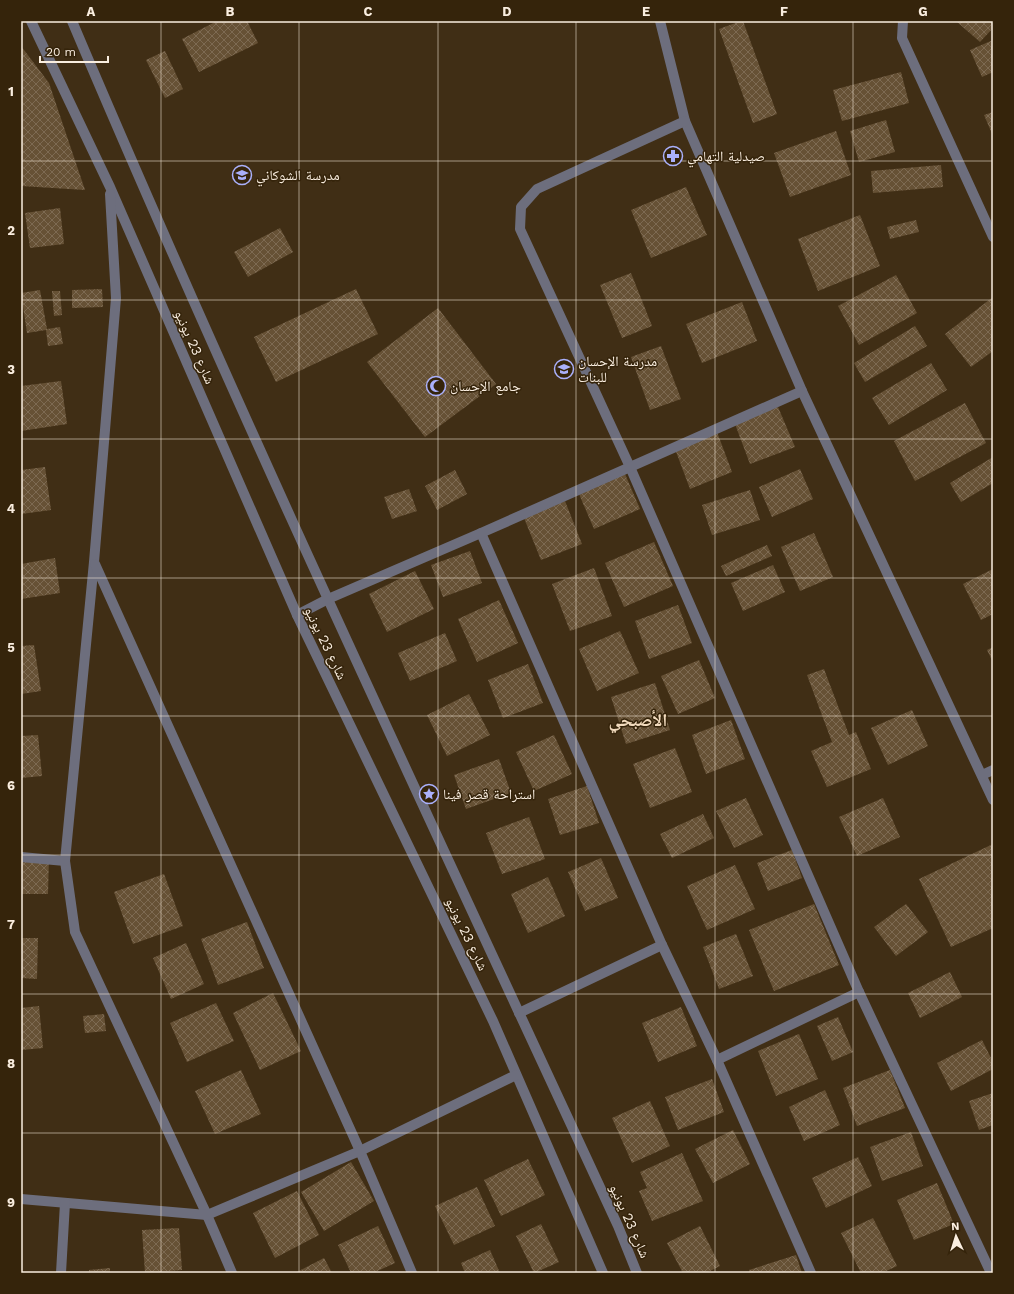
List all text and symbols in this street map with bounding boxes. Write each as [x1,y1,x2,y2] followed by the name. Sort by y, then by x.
[87,4,96,19] text: A
[226,4,235,19] text: B
[364,4,373,19] text: C
[502,4,512,19] text: D
[642,4,650,19] text: E
[780,4,788,19] text: F
[918,4,928,19] text: G
[40,38,108,64] scale bar
[46,45,76,59] text: 20 m
[8,84,14,99] text: 1
[662,145,684,167] pharmacy icon: صيدلية التهامي
[687,148,765,168] place label: صيدلية التهامي
[231,164,253,186] school or university icon: مدرسة الشوكاني
[256,167,340,187] place label: مدرسة الشوكاني
[7,223,15,238] text: 2
[170,308,218,387] street label: شارع 23 يونيو
[578,353,657,385] place label: مدرسة الإحسان للبنات
[553,358,575,380] school or university icon: مدرسة الإحسان للبنات
[7,362,15,377] text: 3
[425,375,447,397] mosque icon: جامع الإحسان
[450,378,521,396] place label: جامع الإحسان
[7,501,16,516] text: 4
[300,604,351,683] street label: شارع 23 يونيو
[7,640,15,655] text: 5
[609,709,667,734] district label: الأصبحي
[7,778,15,793] text: 6
[418,783,440,805] place icon: استراحة قصر فينا
[443,786,535,803] place label: استراحة قصر فينا
[441,895,492,974] street label: شارع 23 يونيو
[7,917,15,932] text: 7
[7,1056,15,1071] text: 8
[605,1182,653,1261] street label: شارع 23 يونيو
[7,1195,15,1210] text: 9
[936,1216,976,1256] north arrow
[951,1220,960,1233] text: N

